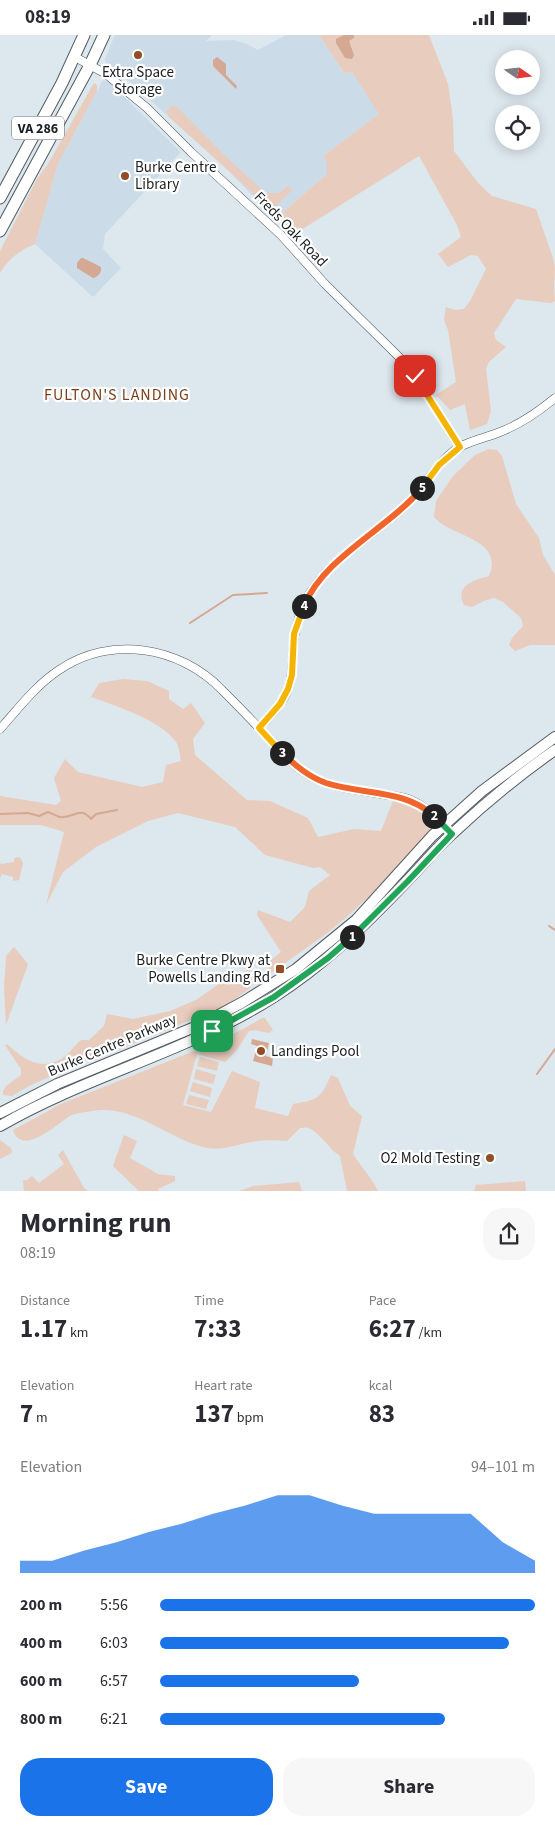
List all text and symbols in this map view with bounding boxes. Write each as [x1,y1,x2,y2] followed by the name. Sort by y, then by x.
[25,4,71,31] text: 08:19
[132,49,144,61] marker: Extra Space Storage
[495,50,540,95] north arrow
[495,50,540,150] map controls
[102,62,174,100] place label: Extra Space Storage
[495,105,540,150] button: locate
[12,117,64,140] road number: VA 286
[135,157,217,195] place label: Burke Centre Library
[119,170,131,182] marker: Burke Centre Library
[249,187,332,272] street label: Freds Oak Road
[394,355,436,397] pin
[401,362,429,390] icon: check
[44,384,190,406] district label: FULTON'S LANDING
[410,475,434,501] pin: 5
[419,478,426,498] text: 5
[292,593,316,619] pin: 4
[301,596,308,616] text: 4
[270,741,294,765] pin: 3
[279,743,286,763] text: 3
[422,803,446,829] pin: 2
[431,806,438,826] text: 2
[340,925,364,949] pin: 1
[349,927,356,947] text: 1
[136,950,270,988] place label: Burke Centre Pkwy at Powells Landing Rd
[274,963,286,975] marker: Burke Centre Pkwy at Powells Landing Rd
[45,1009,180,1082] street label: Burke Centre Parkway
[191,1010,233,1052] pin
[198,1017,226,1045] icon: arrive
[271,1041,360,1062] place label: Landings Pool
[255,1045,267,1057] marker: Landings Pool
[380,1148,480,1169] place label: O2 Mold Testing
[484,1152,496,1164] marker: O2 Mold Testing
[20,1203,171,1243] text: Morning run
[483,1208,535,1260] button: share
[20,1242,56,1264] text: 08:19
[20,1291,70,1311] text: Distance
[194,1291,224,1311] text: Time
[369,1291,396,1311] text: Pace
[20,1311,67,1347] text: 1.17
[194,1311,241,1347] text: 7:33
[369,1311,416,1347] text: 6:27
[67,1323,88,1343] text: km
[416,1323,442,1343] text: /km
[20,1376,75,1396] text: Elevation
[194,1376,253,1396] text: Heart rate
[369,1376,392,1396] text: kcal
[20,1396,33,1432] text: 7
[194,1396,234,1432] text: 137
[369,1396,395,1432] text: 83
[33,1408,48,1428] text: m
[234,1408,264,1428] text: bpm
[20,1456,82,1478] text: Elevation
[471,1456,535,1478] text: 94–101 m
[20,1594,62,1616] text: 200 m
[100,1594,128,1616] text: 5:56
[20,1632,62,1654] text: 400 m
[100,1632,128,1654] text: 6:03
[20,1670,62,1692] text: 600 m
[100,1670,128,1692] text: 6:57
[20,1708,62,1730] text: 800 m
[100,1708,128,1730] text: 6:21
[20,1758,273,1816] button: Save
[283,1758,535,1816] button: Share

